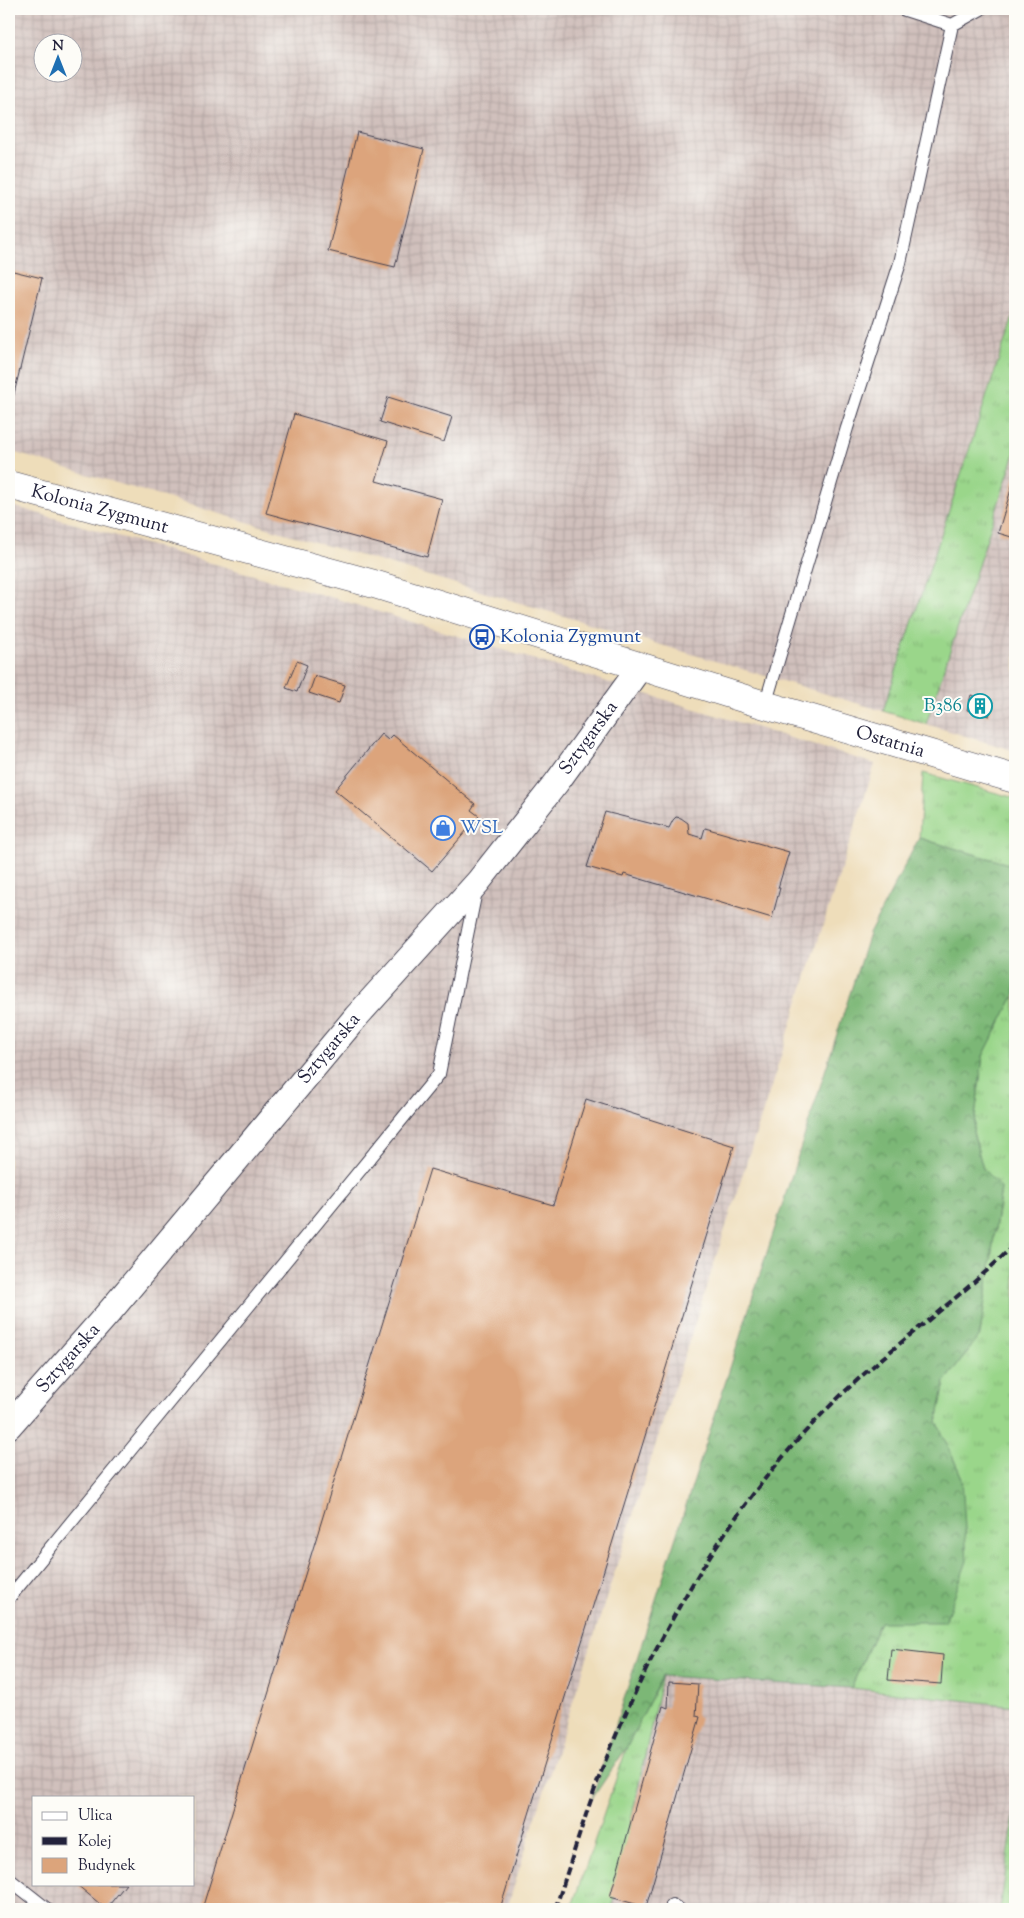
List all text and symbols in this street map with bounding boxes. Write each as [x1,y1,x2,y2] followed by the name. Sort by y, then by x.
[32,32,82,82] north arrow
[52,37,64,57] text: N
[28,478,172,541] street label: Kolonia Zygmunt
[469,624,495,650] bus stop icon: Kolonia Zygmunt
[500,624,641,651] place label: Kolonia Zygmunt
[923,693,962,720] place label: B386
[967,693,993,719] building icon: B386
[553,695,625,781] street label: Sztygarska
[852,719,928,765] street label: Ostatnia
[430,815,456,841] shop icon: WSL
[460,815,504,842] place label: WSL
[292,1007,367,1090] street label: Sztygarska
[30,1317,107,1399] street label: Sztygarska
[32,1796,195,1886] legend
[78,1806,112,1827] text: Ulica
[78,1832,111,1853] text: Kolej
[78,1856,136,1877] text: Budynek

